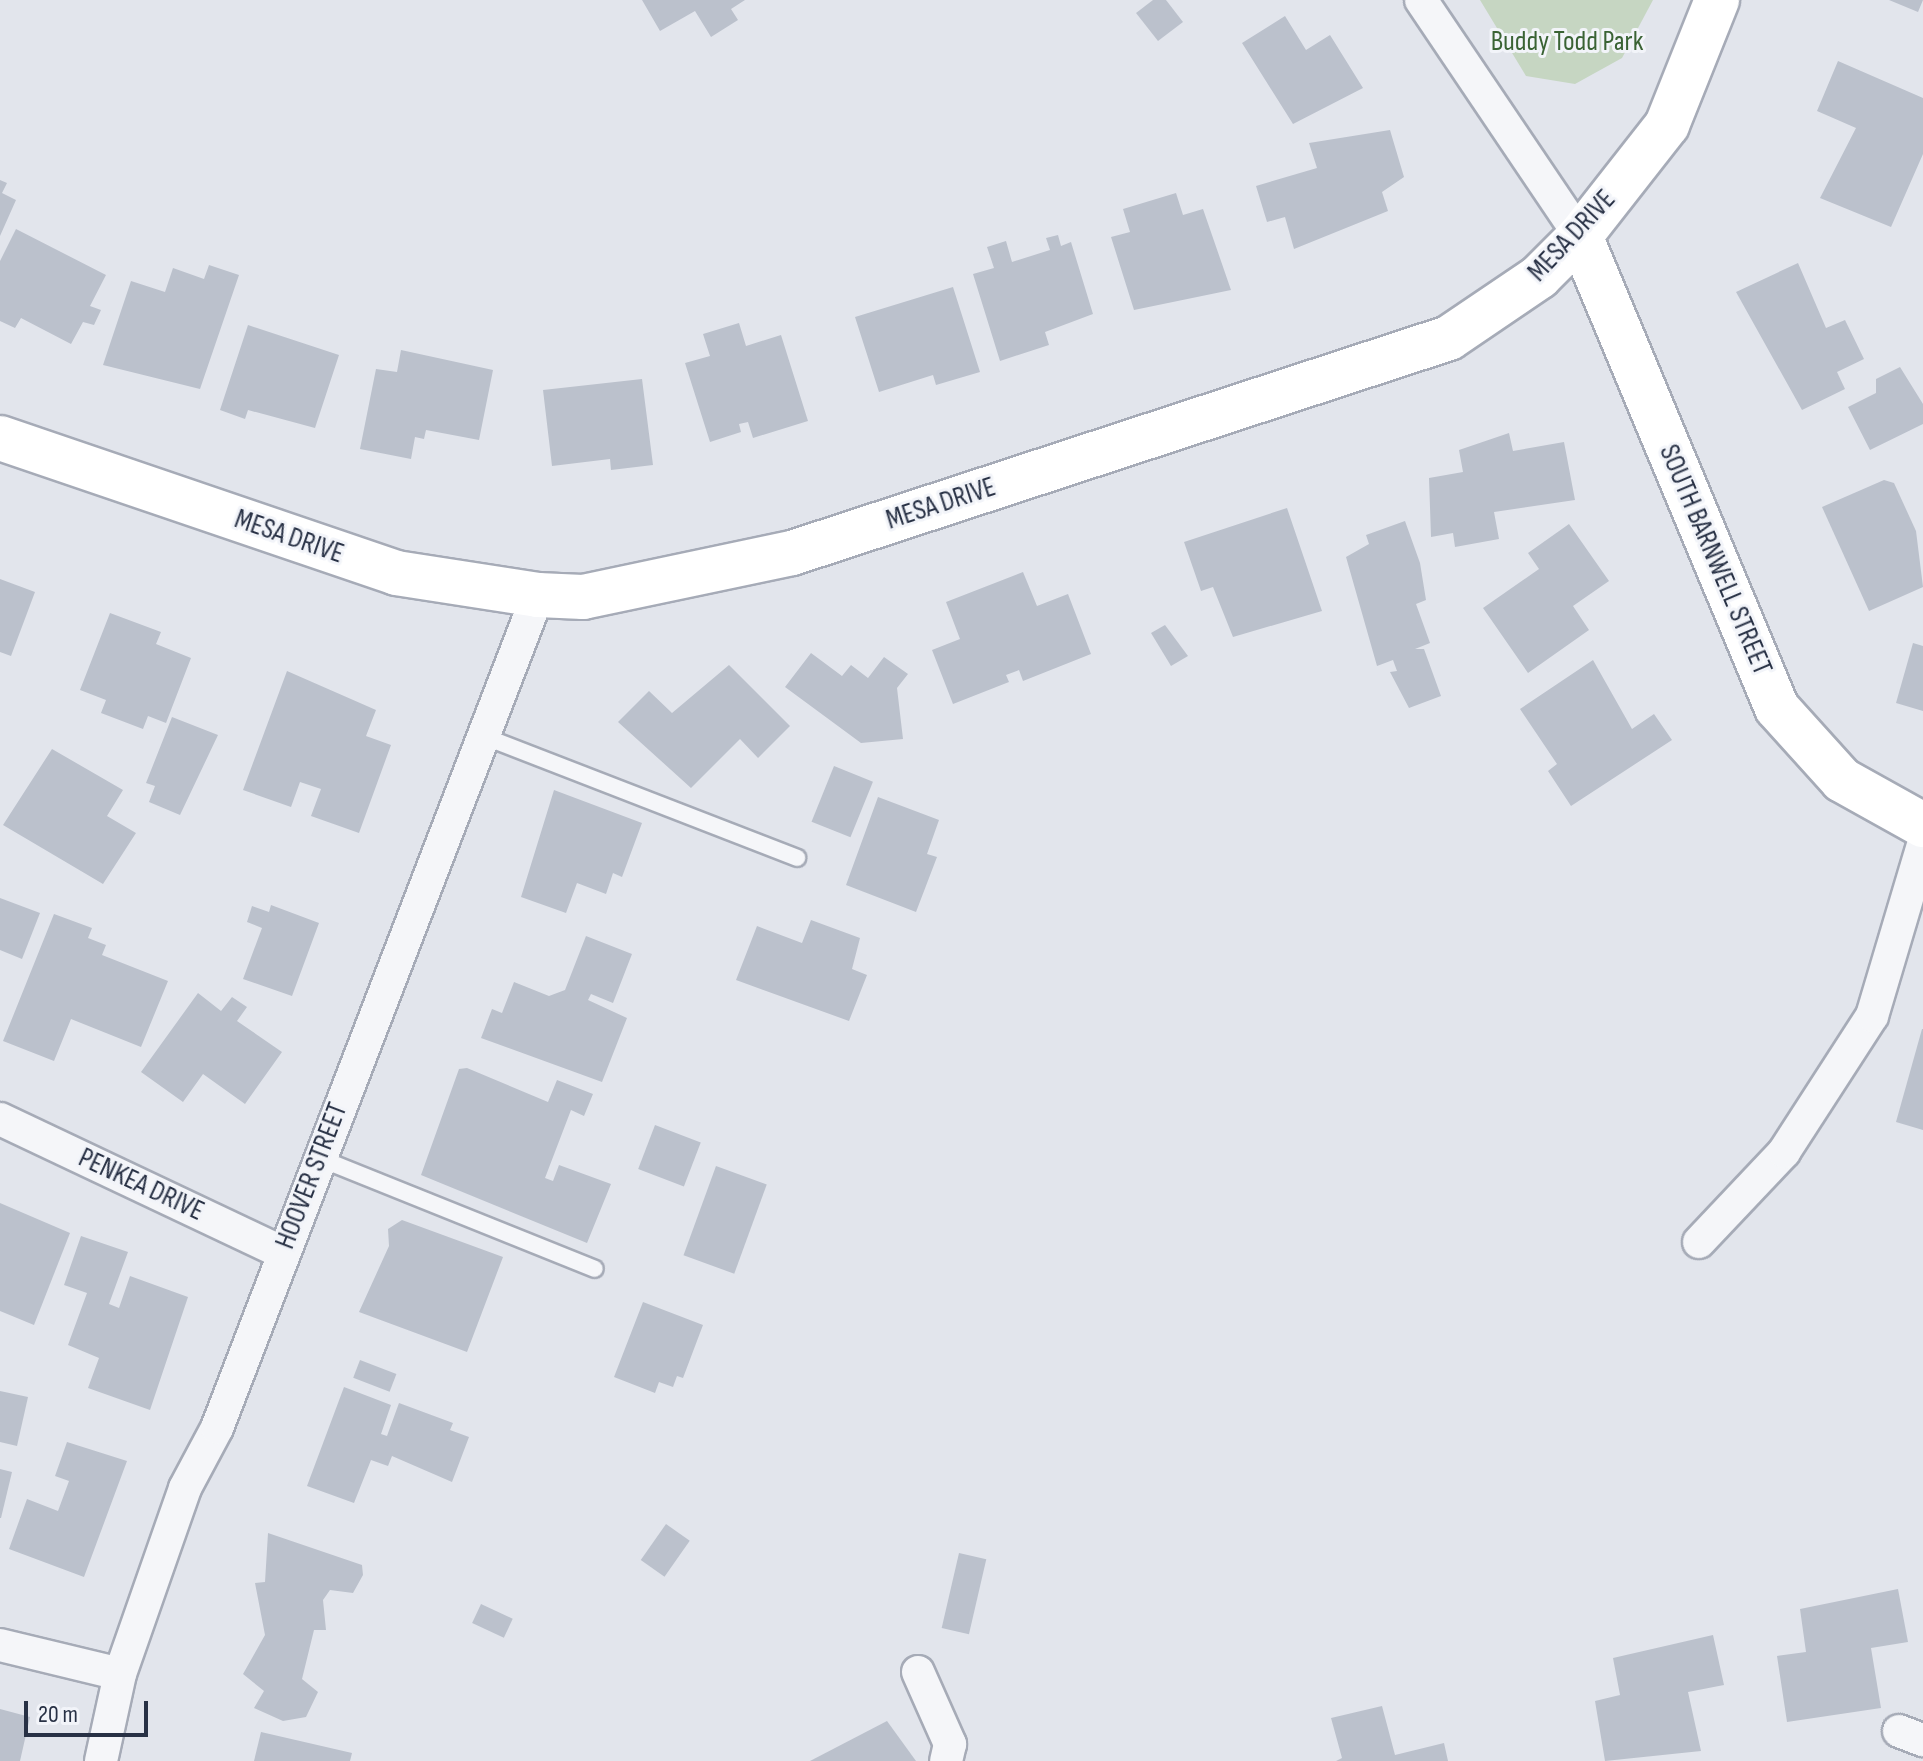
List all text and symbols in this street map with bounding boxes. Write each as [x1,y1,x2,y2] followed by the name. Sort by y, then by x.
[1491,25,1643,59] park label: Buddy Todd Park
[1521,183,1623,289] street label: MESA DRIVE
[1651,440,1779,680] street label: SOUTH BARNWELL STREET
[882,471,1000,537] street label: MESA DRIVE
[230,503,348,571] street label: MESA DRIVE
[269,1098,355,1254] street label: HOOVER STREET
[73,1141,209,1229] street label: PENKEA DRIVE
[28,1685,152,1735] scale bar
[38,1700,78,1729] text: 20 m

